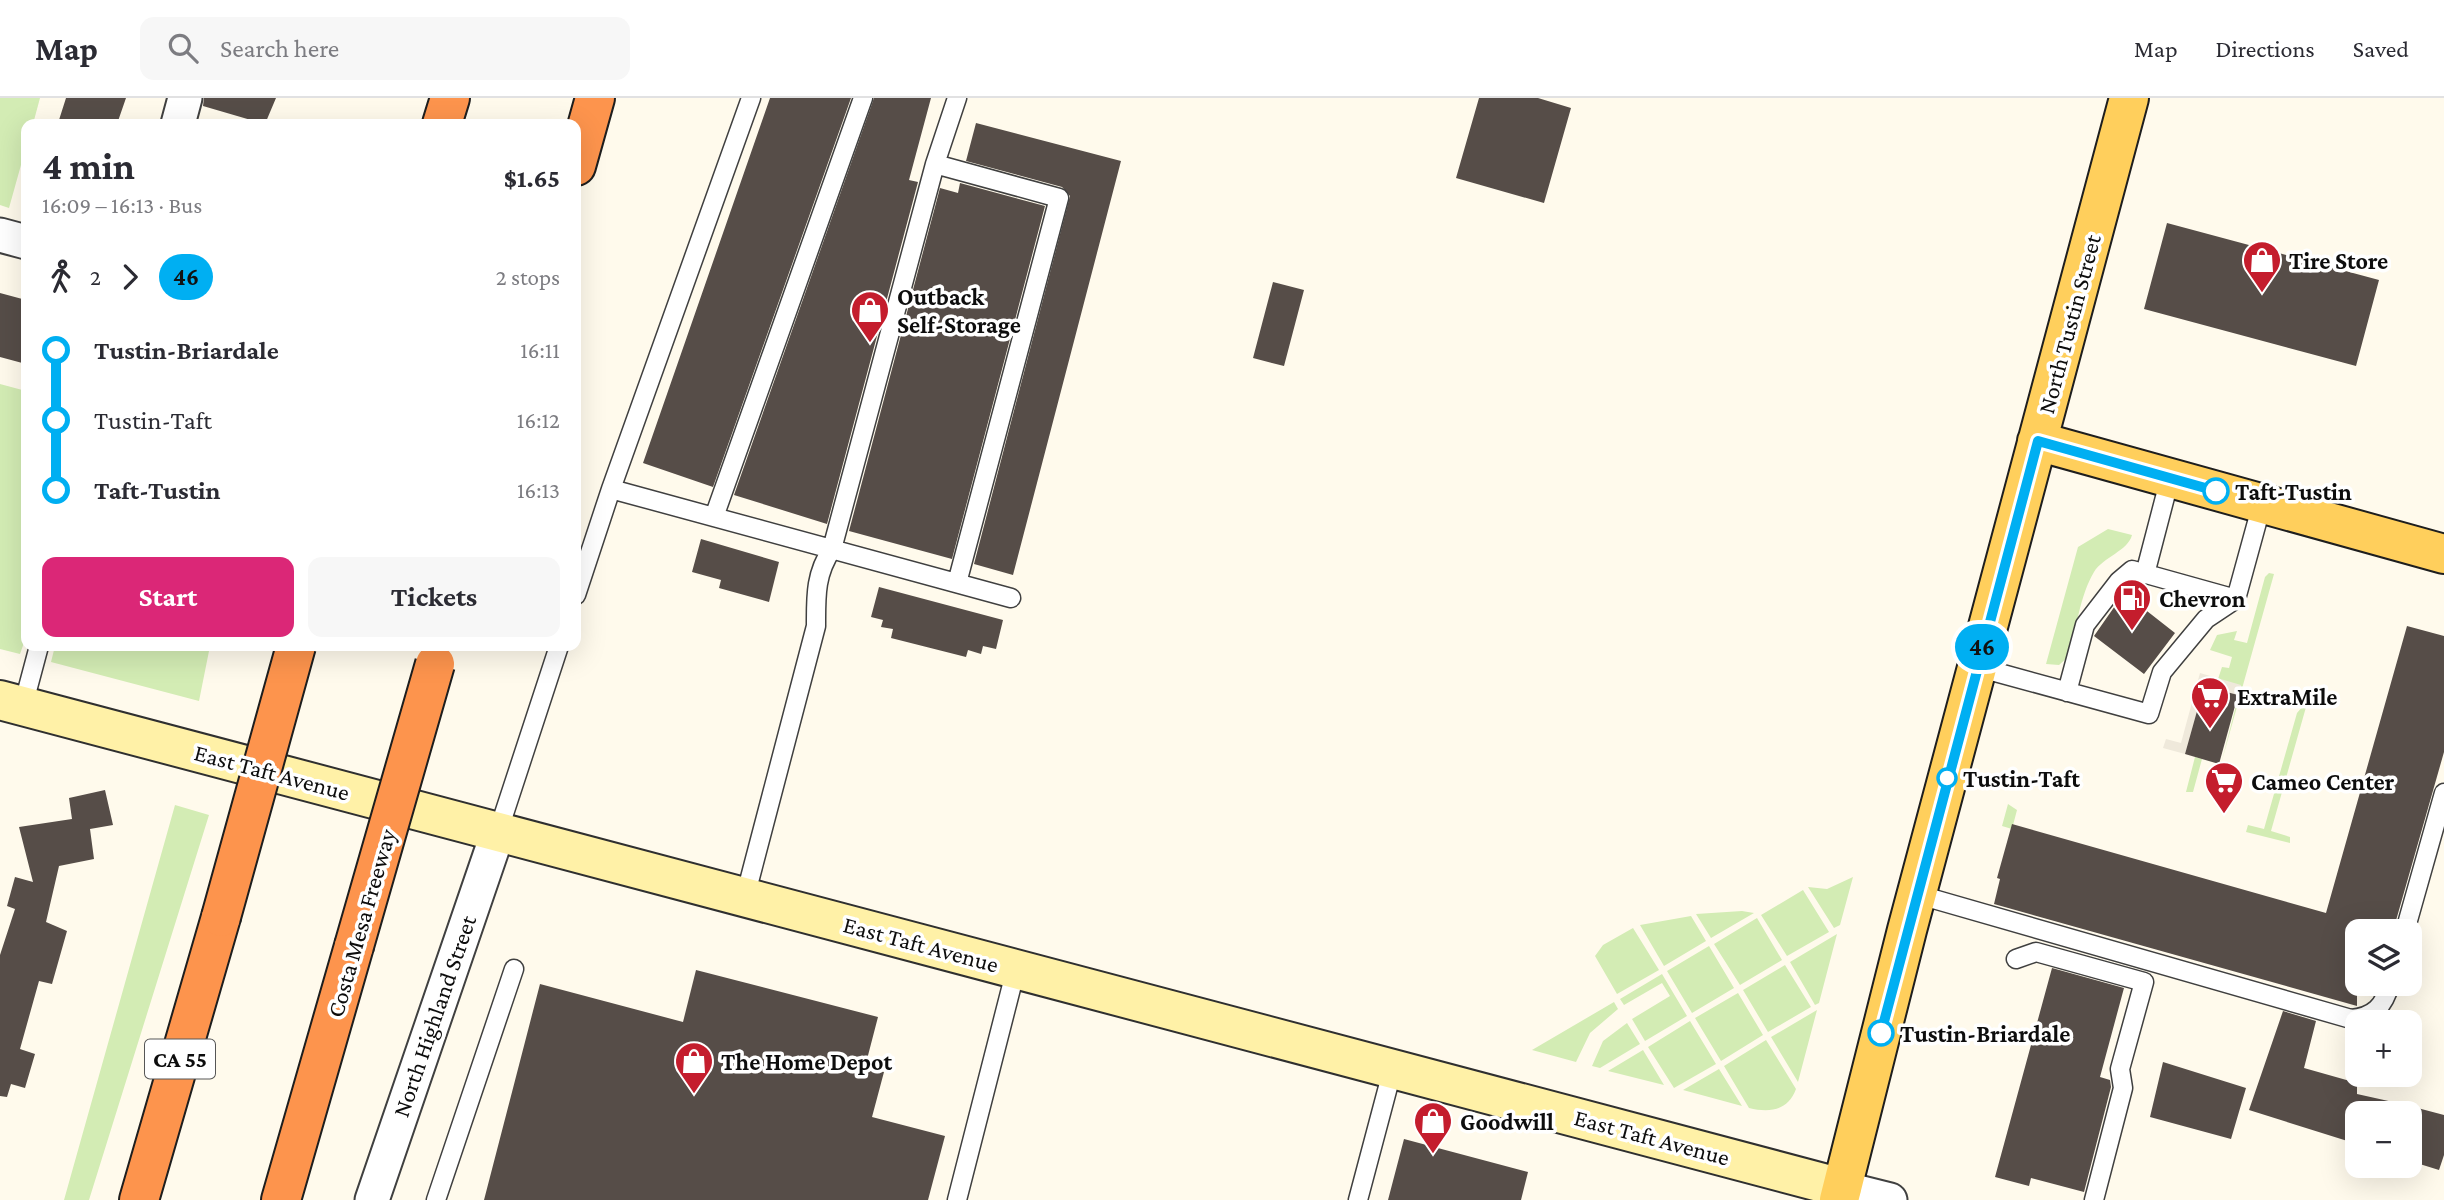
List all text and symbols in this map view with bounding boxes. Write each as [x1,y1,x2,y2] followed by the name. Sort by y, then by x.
[140,17,630,80] search box
[164,29,202,67] icon: search
[35,30,98,67] text: Map
[220,34,339,63] text: Search here
[2134,35,2178,62] text: Map
[2216,35,2315,62] text: Directions
[2353,35,2409,62] text: Saved
[42,145,135,187] text: 4 min
[504,164,560,193] text: $1.65
[42,192,202,218] text: 16:09 – 16:13 · Bus
[2032,230,2106,417] street label: North Tustin Street
[2241,239,2283,294] shop icon: Tire Store
[2289,247,2388,274] place label: Tire Store
[42,258,80,296] icon: walk
[111,258,149,296] icon: forward
[173,263,199,290] text: 46
[90,264,101,290] text: 2
[496,264,560,290] text: 2 stops
[897,283,1021,338] place label: Outback Self-Storage
[849,289,891,344] shop icon: Outback Self-Storage
[94,336,279,365] text: Tustin-Briardale
[520,337,560,363] text: 16:11
[94,406,212,435] text: Tustin-Taft
[517,407,560,433] text: 16:12
[94,476,221,505] text: Taft-Tustin
[517,477,560,503] text: 16:13
[2203,478,2229,504] marker: Taft-Tustin
[2235,478,2352,505] place label: Taft-Tustin
[42,557,294,637] button: Start
[308,557,560,637] button: Tickets
[2111,577,2153,632] fuel station icon: Chevron
[2159,585,2246,612] place label: Chevron
[1951,624,2014,670] line badge: 46
[1969,633,1995,660] text: 46
[2189,675,2231,730] supermarket icon: ExtraMile
[2237,683,2338,710] place label: ExtraMile
[191,738,353,806] street label: East Taft Avenue
[2203,760,2245,815] supermarket icon: Cameo Center
[1963,765,2080,792] place label: Tustin-Taft
[1937,768,1957,788] marker: Tustin-Taft
[2251,768,2395,795] place label: Cameo Center
[321,825,401,1020] street label: Costa Mesa Freeway
[840,910,1002,978] street label: East Taft Avenue
[387,911,482,1120] street label: North Highland Street
[2345,919,2422,1178] map controls
[2345,919,2422,996] button: layers
[2345,1010,2422,1087] button: +
[1868,1020,1894,1046] marker: Tustin-Briardale
[1900,1020,2071,1047] place label: Tustin-Briardale
[145,1040,215,1078] road number: CA 55
[673,1040,715,1095] shop icon: The Home Depot
[721,1048,892,1075] place label: The Home Depot
[1412,1100,1454,1155] shop icon: Goodwill
[2345,1101,2422,1178] button: −
[1571,1103,1733,1171] street label: East Taft Avenue
[1460,1108,1554,1135] place label: Goodwill

